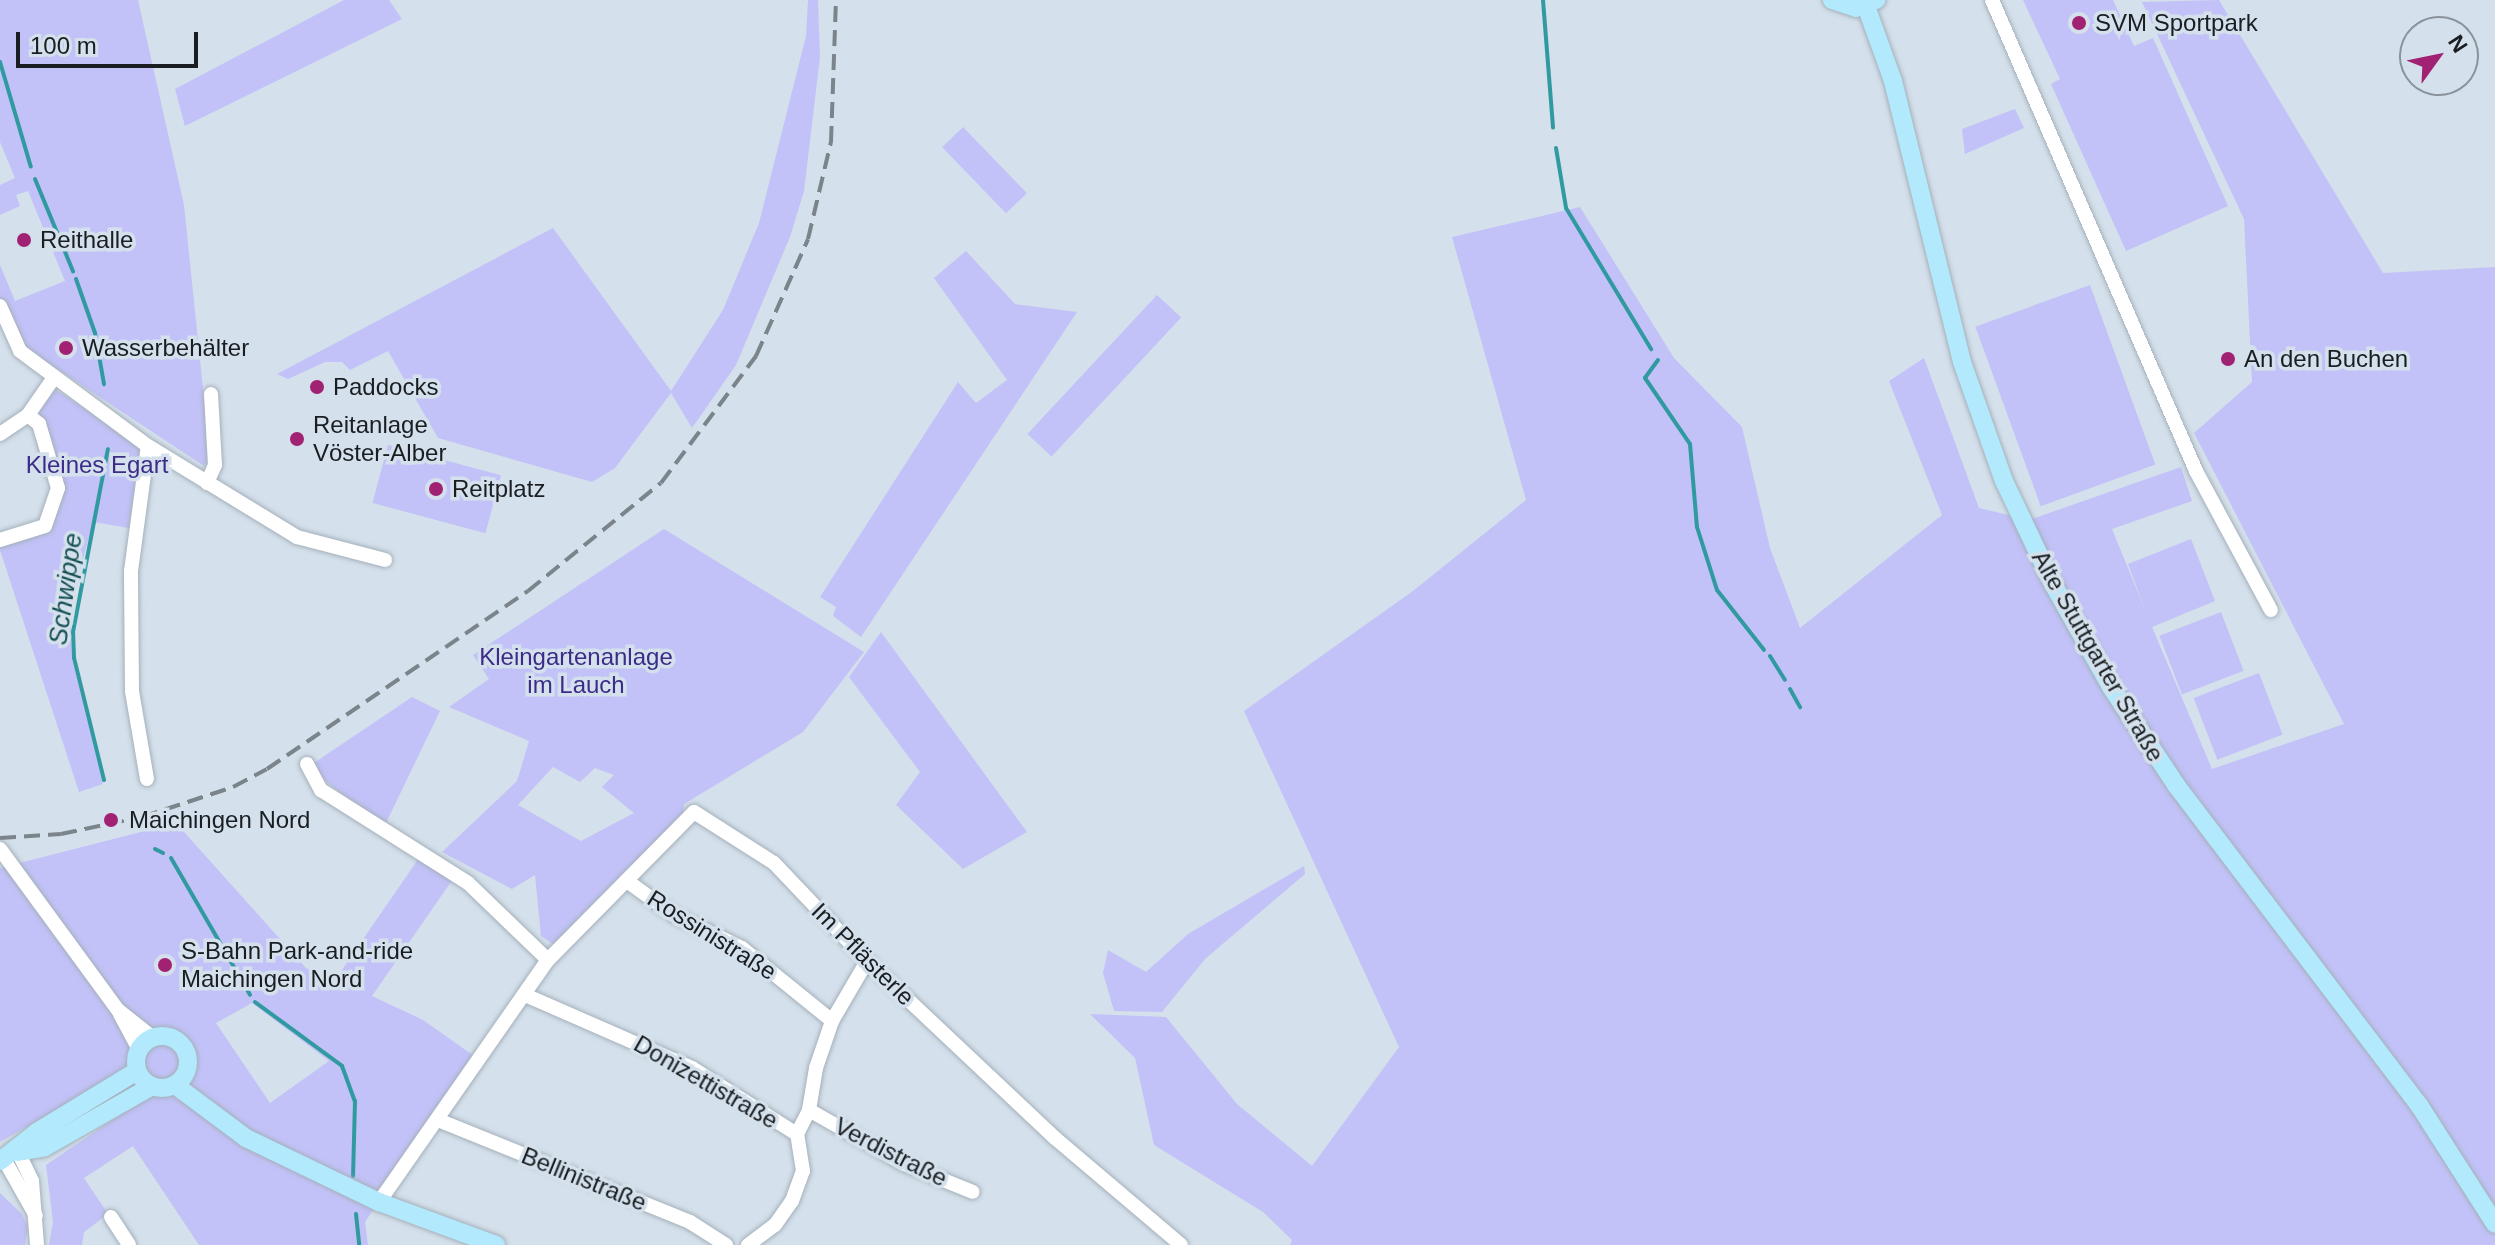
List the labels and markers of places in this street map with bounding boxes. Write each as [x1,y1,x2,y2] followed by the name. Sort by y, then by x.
[2095,9,2258,37] place label: SVM Sportpark
[2070,14,2088,32] marker: SVM Sportpark
[40,226,133,254] place label: Reithalle
[15,231,33,249] marker: Reithalle
[82,334,249,362] place label: Wasserbehälter
[57,339,75,357] marker: Wasserbehälter
[2244,345,2408,373] place label: An den Buchen
[2219,350,2237,368] marker: An den Buchen
[333,373,438,401] place label: Paddocks
[308,378,326,396] marker: Paddocks
[313,411,446,467] place label: Reitanlage Vöster-Alber
[288,430,306,448] marker: Reitanlage Vöster-Alber
[452,475,545,503] place label: Reitplatz
[427,480,445,498] marker: Reitplatz
[129,806,310,834] place label: Maichingen Nord
[100,809,122,831] marker: Maichingen Nord
[181,937,413,993] place label: S-Bahn Park-and-ride Maichingen Nord
[156,956,174,974] marker: S-Bahn Park-and-ride Maichingen Nord

